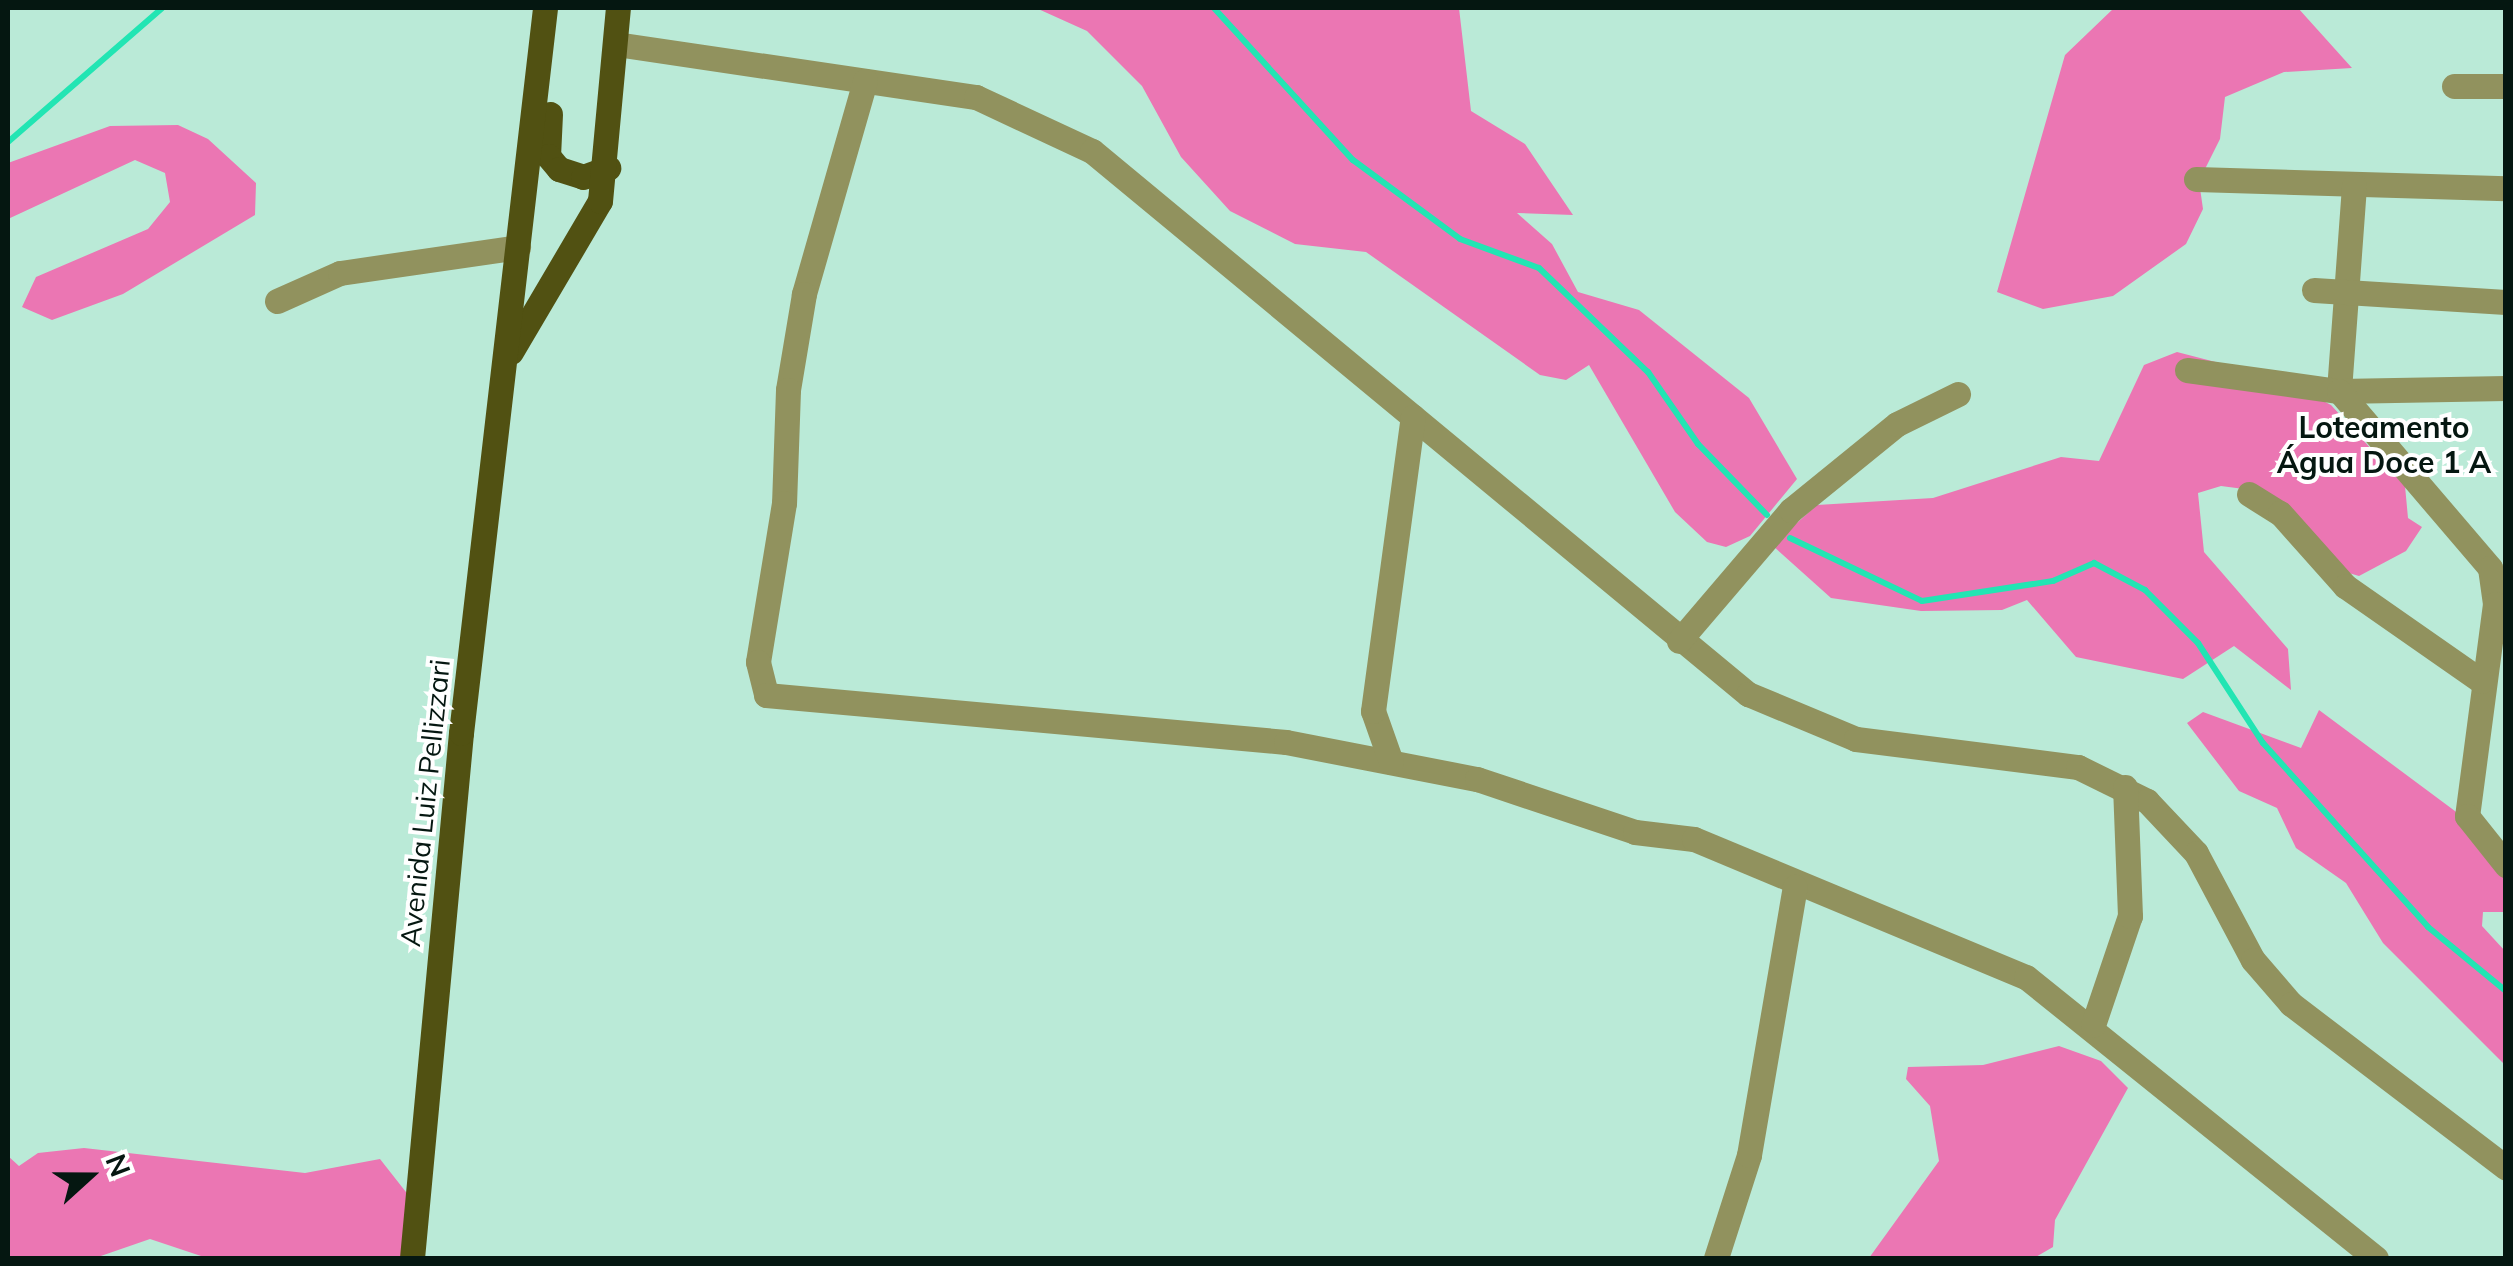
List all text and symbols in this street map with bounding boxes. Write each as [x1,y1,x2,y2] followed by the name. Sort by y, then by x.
[2277,409,2491,480] district label: Loteamento Água Doce 1 A
[393,658,457,948] street label: Avenida Luiz Pellizzari
[40,1126,140,1226] north arrow
[98,1149,139,1181] text: N

